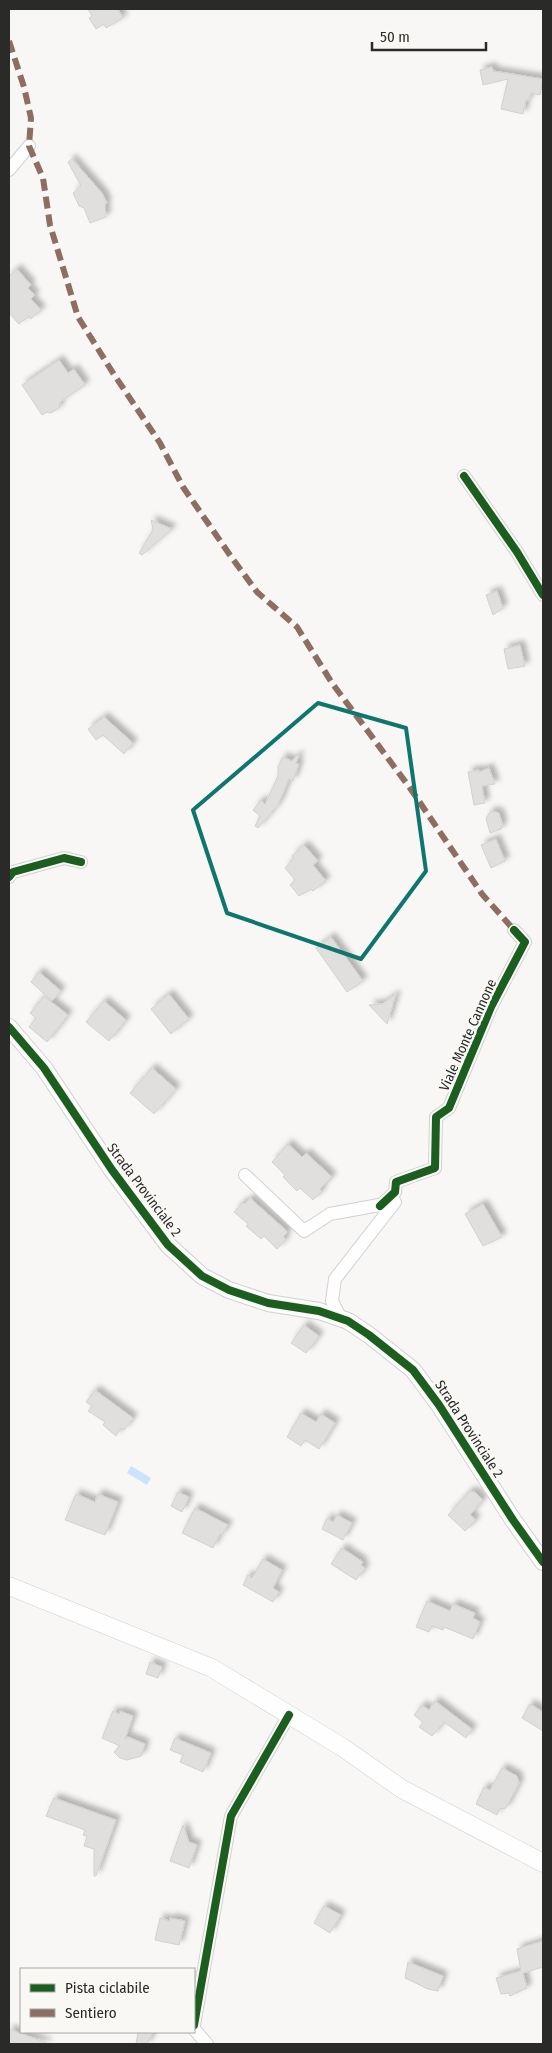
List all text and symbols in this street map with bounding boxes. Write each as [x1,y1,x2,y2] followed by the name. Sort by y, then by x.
[372,20,486,52] scale bar
[380,28,410,46] text: 50 m
[436,976,500,1094] street label: Viale Monte Cannone
[103,1140,185,1240] street label: Strada Provinciale 2
[431,1377,507,1481] street label: Strada Provinciale 2
[20,1968,195,2033] legend
[65,1979,150,1997] text: Pista ciclabile
[65,2004,117,2022] text: Sentiero

